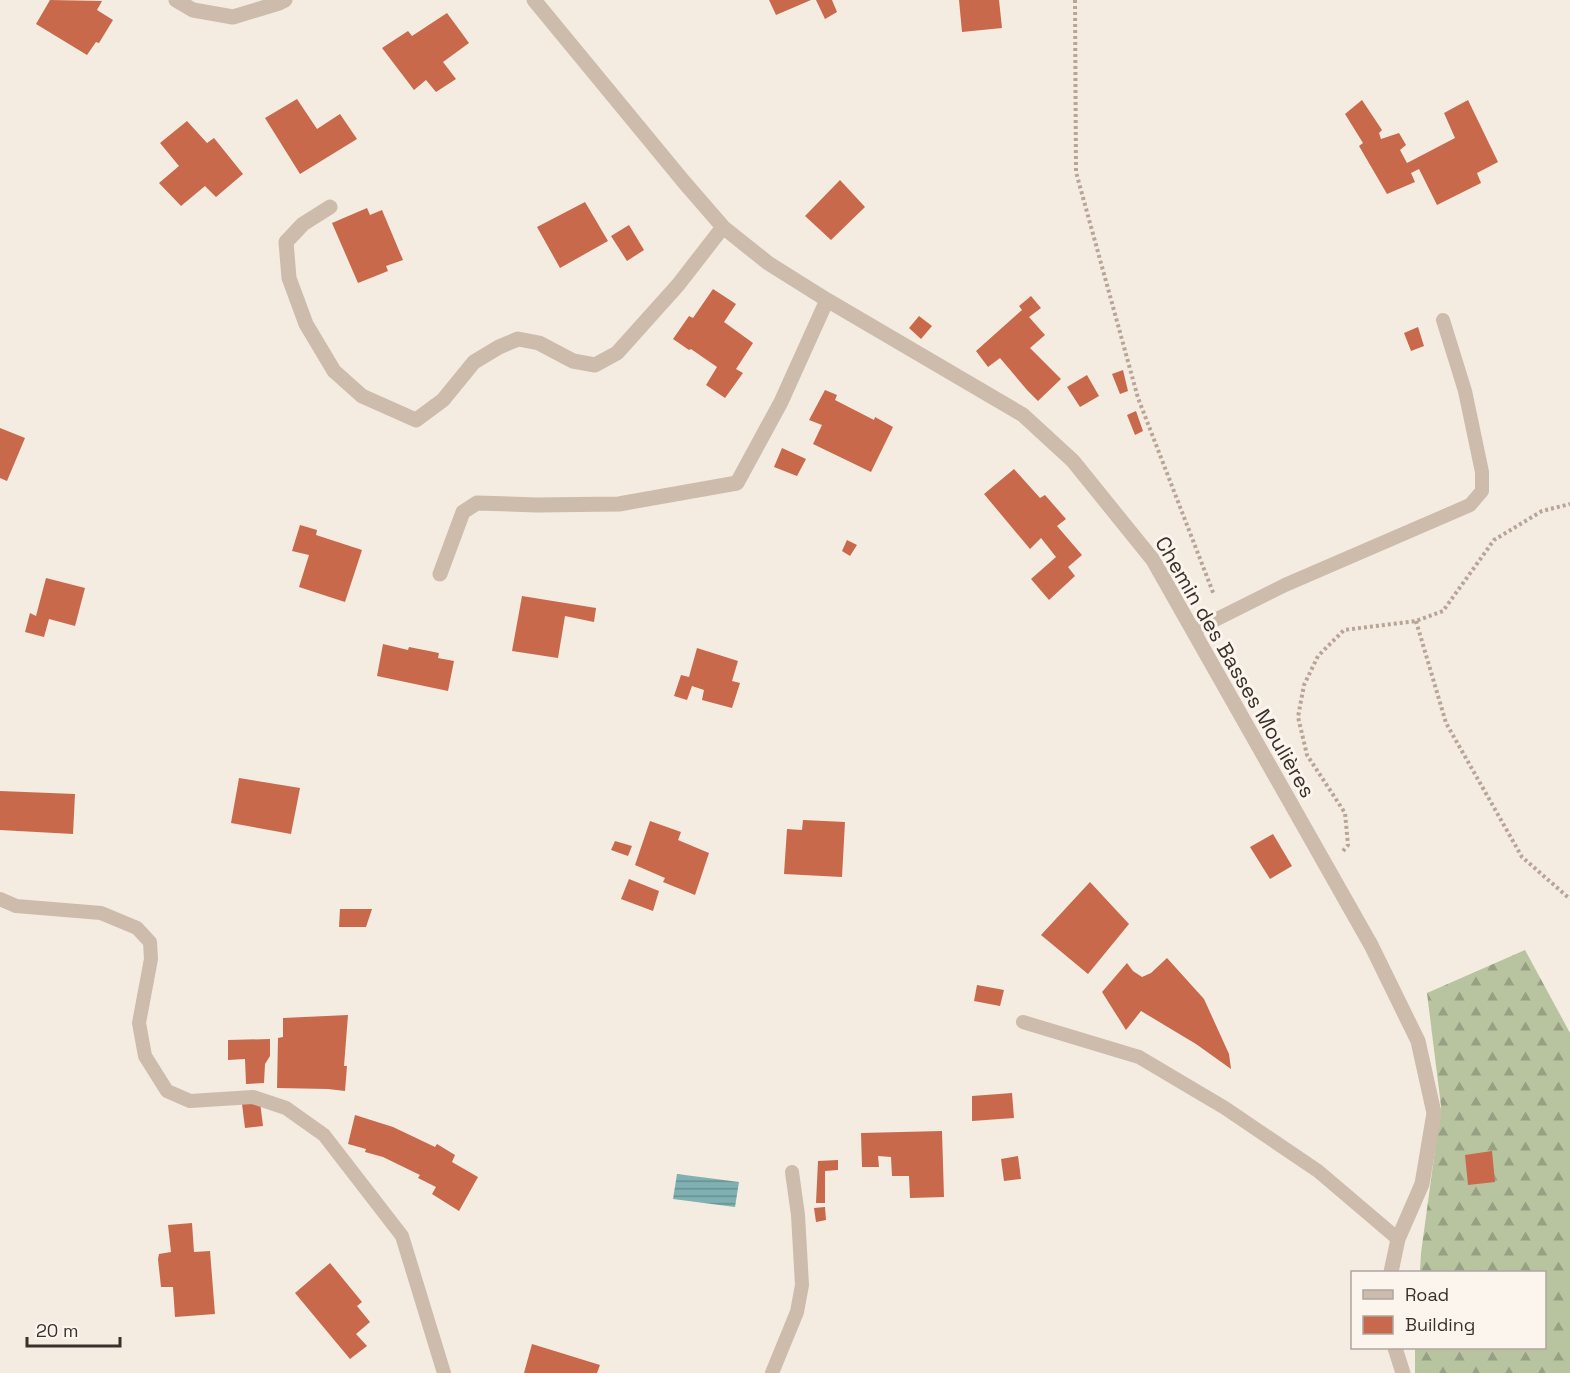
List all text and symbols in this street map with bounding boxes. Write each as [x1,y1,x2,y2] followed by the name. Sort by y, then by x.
[1149,531,1321,802] street label: Chemin des Basses Moulières
[1351,1271,1546,1349] legend
[1405,1283,1449,1306] text: Road
[27,1310,120,1348] scale bar
[1405,1313,1475,1336] text: Building
[36,1319,79,1342] text: 20 m

